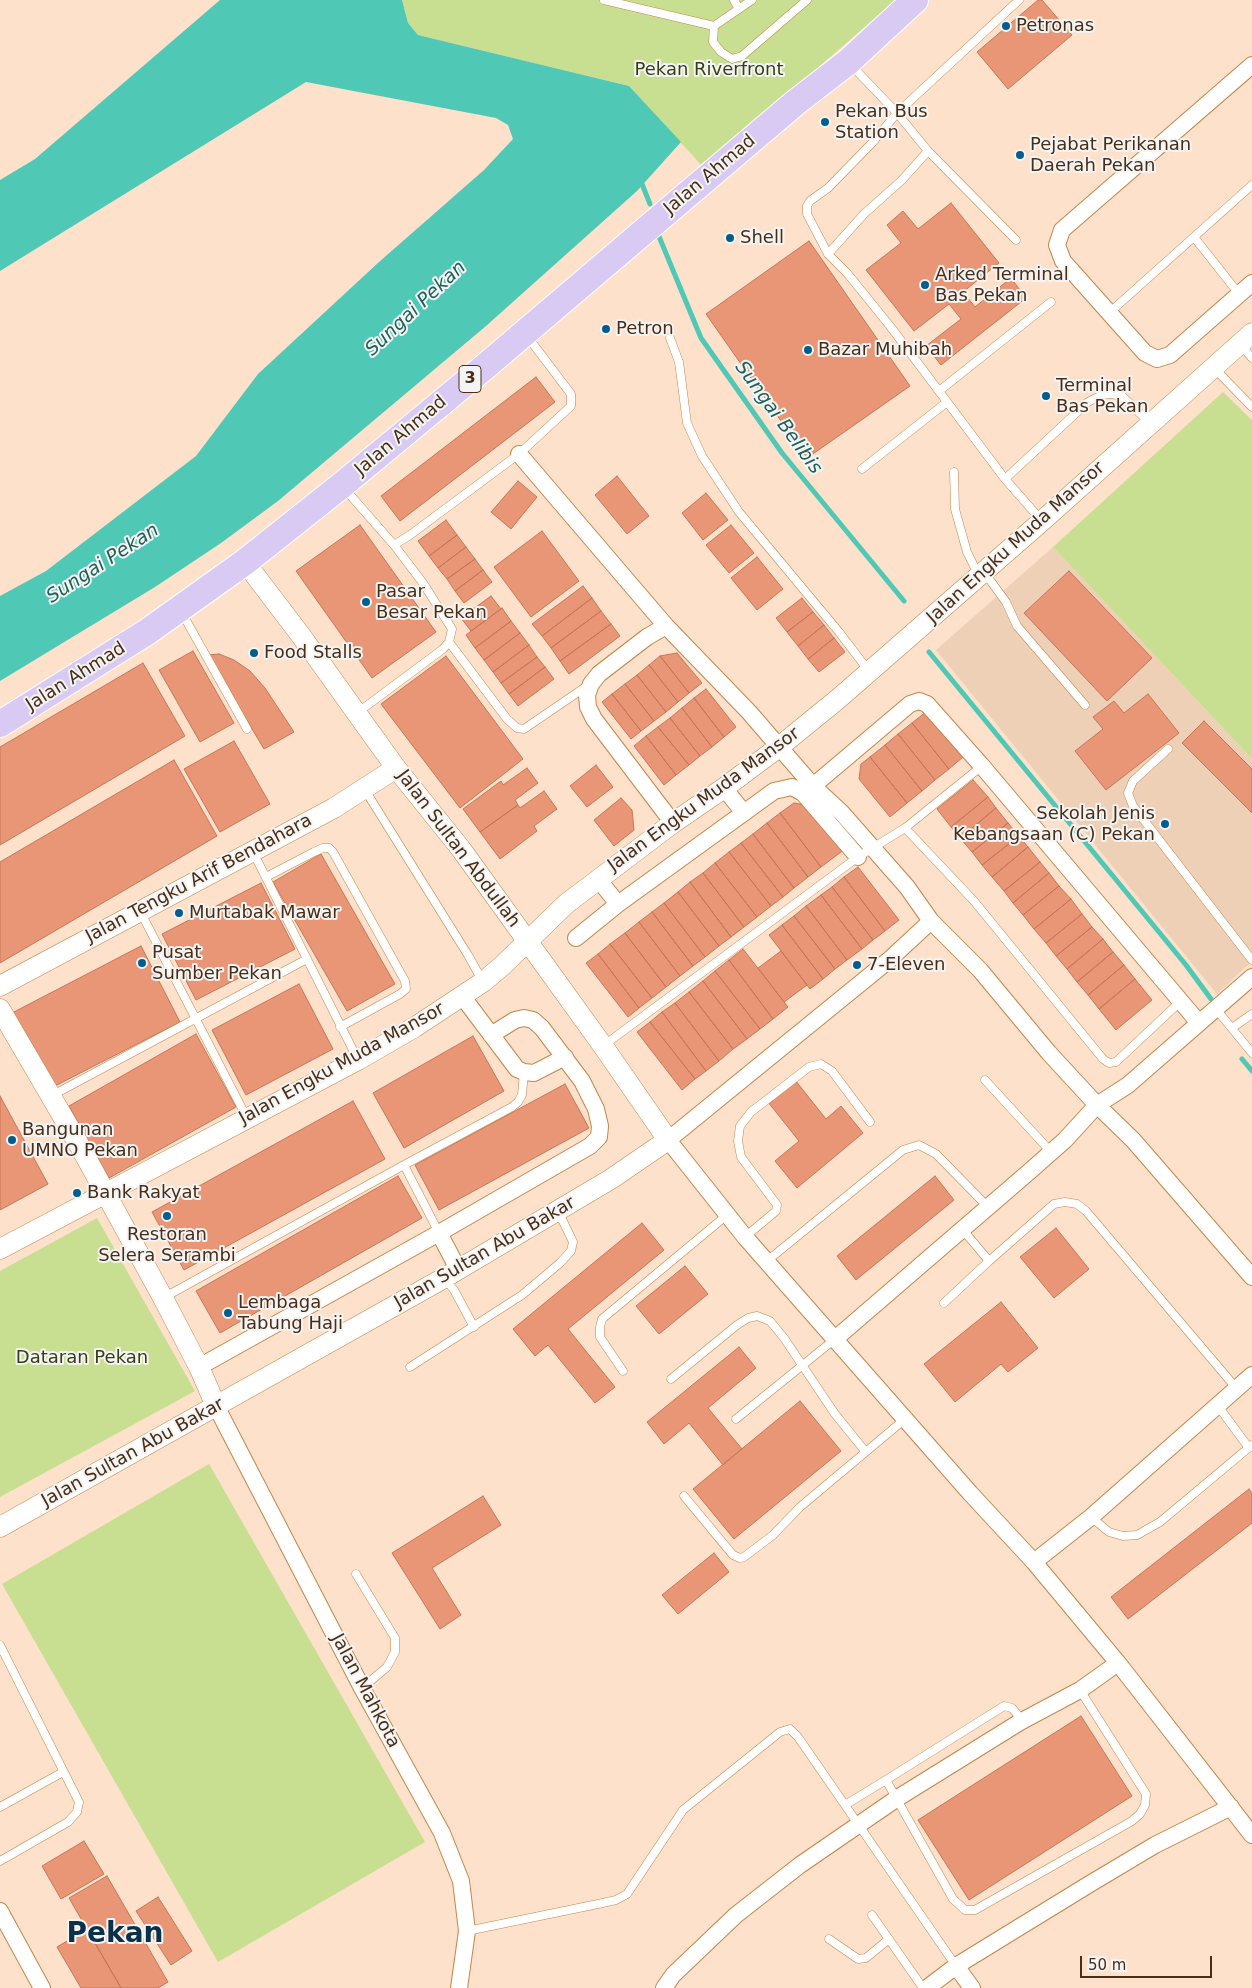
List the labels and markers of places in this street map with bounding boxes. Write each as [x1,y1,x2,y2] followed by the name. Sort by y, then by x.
[1016,15,1094,37] place label: Petronas
[1000,20,1012,32] marker: Petronas
[835,101,928,144] place label: Pekan Bus Station
[819,116,831,128] marker: Pekan Bus Station
[1030,134,1191,176] place label: Pejabat Perikanan Daerah Pekan
[1014,149,1026,161] marker: Pejabat Perikanan Daerah Pekan
[740,227,784,249] place label: Shell
[724,232,736,244] marker: Shell
[935,264,1069,306] place label: Arked Terminal Bas Pekan
[919,279,931,291] marker: Arked Terminal Bas Pekan
[616,318,674,340] place label: Petron
[600,323,612,335] marker: Petron
[818,339,952,361] place label: Bazar Muhibah
[802,344,814,356] marker: Bazar Muhibah
[1056,375,1148,418] place label: Terminal Bas Pekan
[1040,390,1052,402] marker: Terminal Bas Pekan
[376,581,487,624] place label: Pasar Besar Pekan
[360,596,372,608] marker: Pasar Besar Pekan
[264,642,362,664] place label: Food Stalls
[248,647,260,659] marker: Food Stalls
[953,803,1155,846] place label: Sekolah Jenis Kebangsaan (C) Pekan
[1159,818,1171,830] marker: Sekolah Jenis Kebangsaan (C) Pekan
[189,902,340,924] place label: Murtabak Mawar
[173,907,185,919] marker: Murtabak Mawar
[152,942,282,984] place label: Pusat Sumber Pekan
[867,954,946,976] place label: 7-Eleven
[136,957,148,969] marker: Pusat Sumber Pekan
[851,959,863,971] marker: 7-Eleven
[22,1119,138,1162] place label: Bangunan UMNO Pekan
[6,1134,18,1146] marker: Bangunan UMNO Pekan
[87,1182,200,1204] place label: Bank Rakyat
[71,1187,83,1199] marker: Bank Rakyat
[161,1210,173,1222] marker: Restoran Selera Serambi
[98,1224,236,1266] place label: Restoran Selera Serambi
[238,1292,343,1335] place label: Lembaga Tabung Haji
[222,1307,234,1319] marker: Lembaga Tabung Haji

